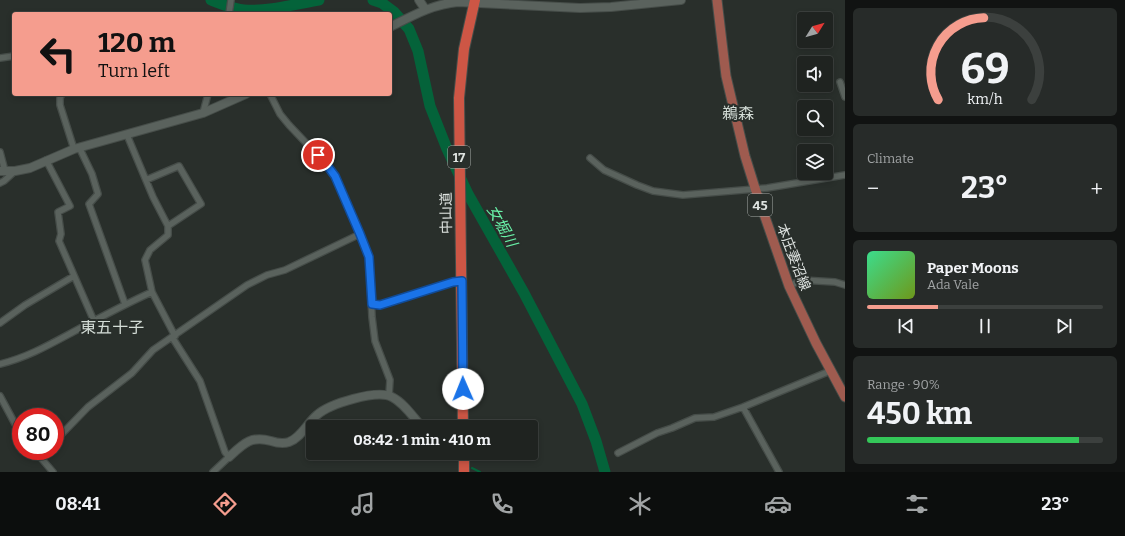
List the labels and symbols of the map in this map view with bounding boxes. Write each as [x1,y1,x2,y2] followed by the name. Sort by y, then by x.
[797,12,833,48] north arrow
[722,104,754,123] district label: 鵜森
[301,138,335,172] pin
[448,146,470,168] road number: 17
[438,192,455,234] street label: 中山道
[748,194,772,216] road number: 45
[483,202,522,252] water label: 女堀川
[773,221,814,293] street label: 本庄妻沼線
[80,318,144,337] district label: 東五十子
[442,368,484,410] position arrow
[12,408,64,460] speed limit sign: 80

